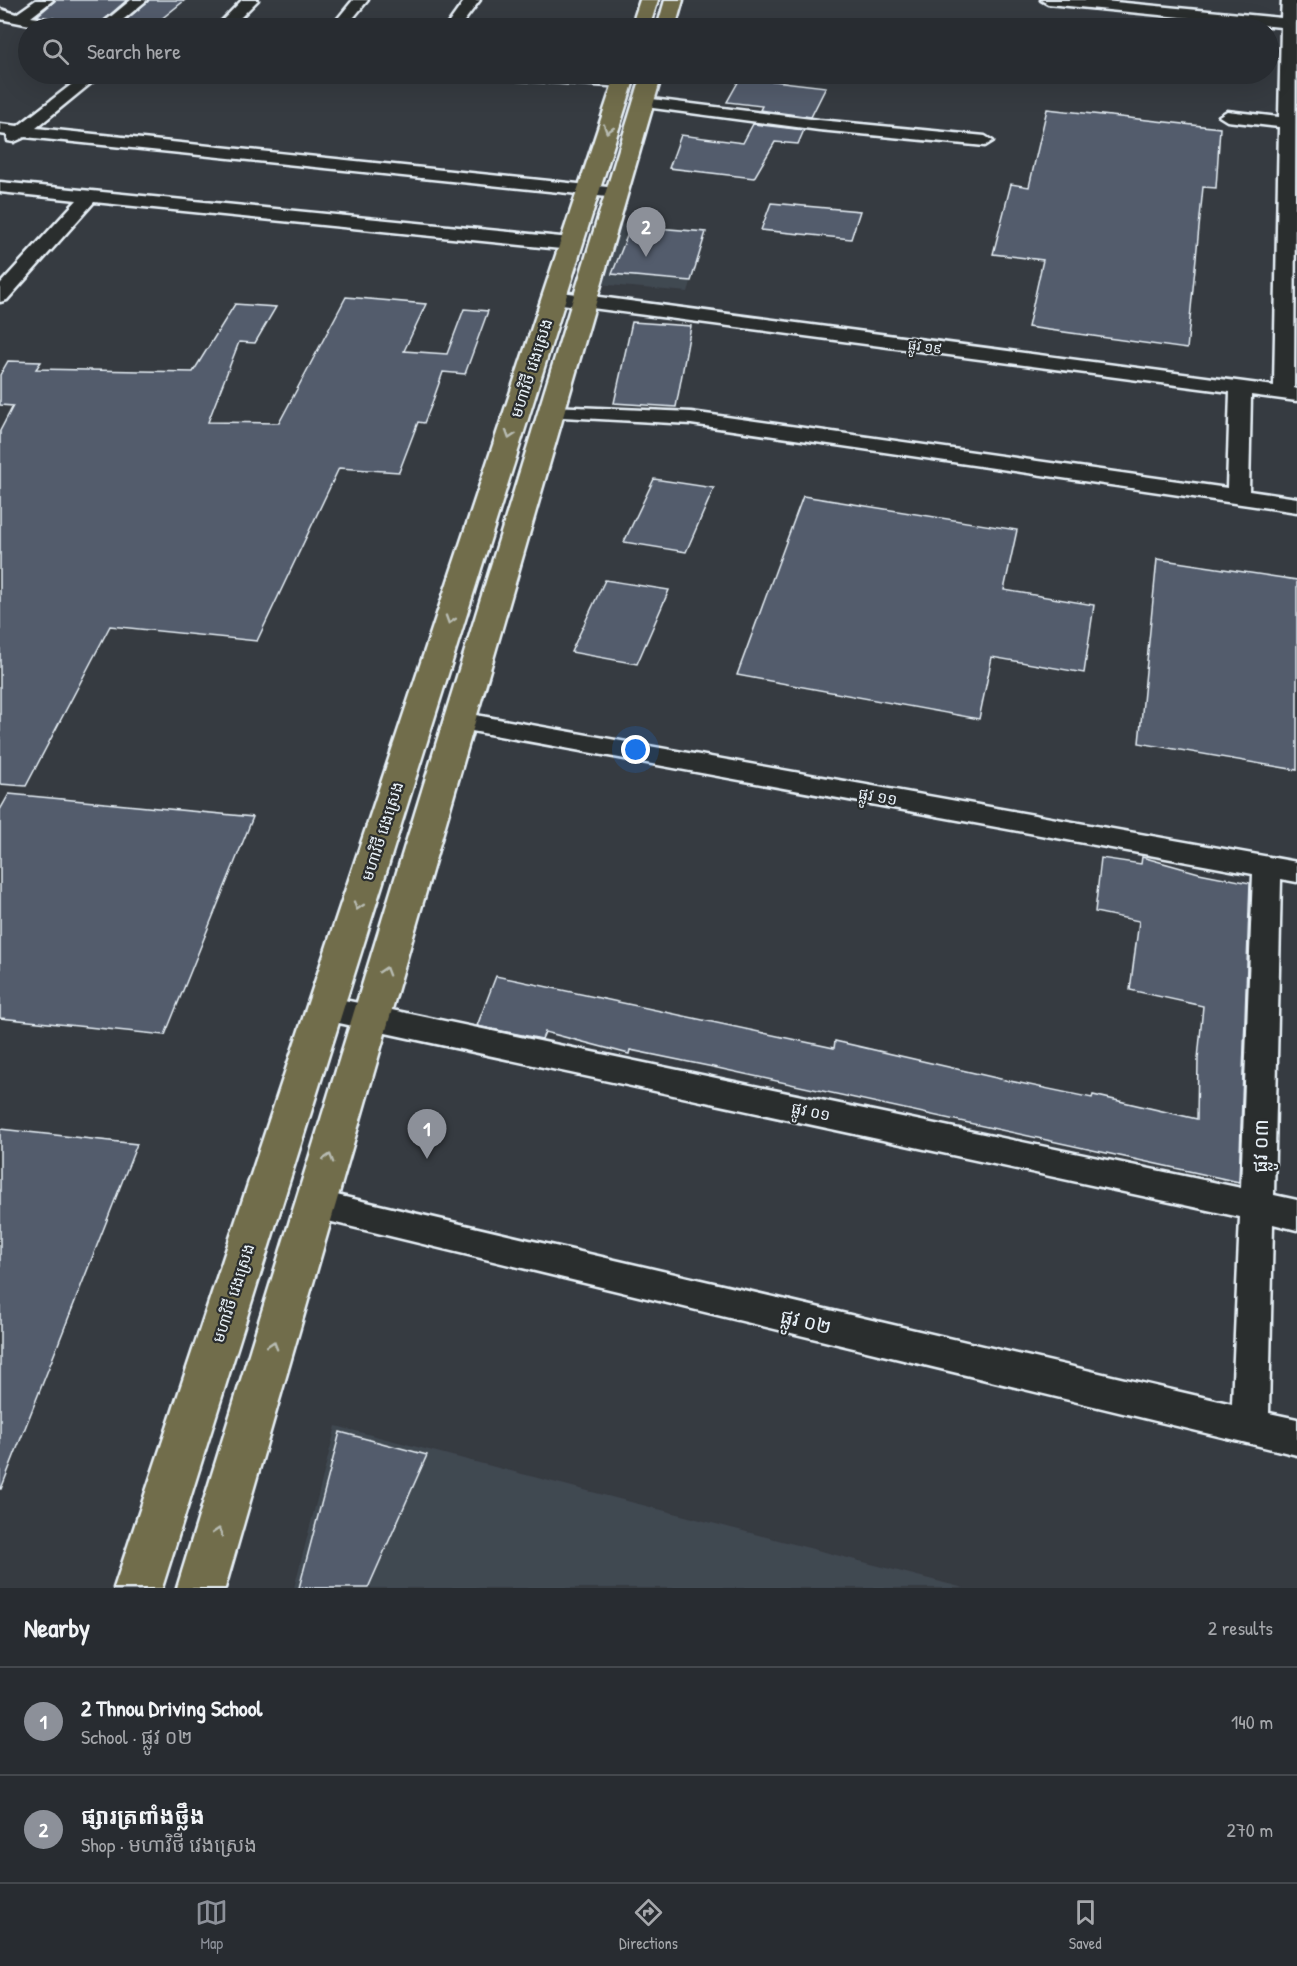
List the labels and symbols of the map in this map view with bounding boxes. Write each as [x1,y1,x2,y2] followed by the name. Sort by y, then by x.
[603,123,615,134] one-way arrow
[626,208,666,257] pin: 2
[505,316,557,420] street label: មហាវិថី វេងស្រេង
[906,334,943,361] street label: ផ្លូវ ១៩
[504,429,517,440] one-way arrow
[445,614,457,625] one-way arrow
[621,735,650,764] your location
[356,779,408,883] street label: មហាវិថី វេងស្រេង
[856,782,899,814] street label: ផ្លូវ ១១
[353,900,365,911] one-way arrow
[378,966,390,977] one-way arrow
[789,1096,833,1130] street label: ផ្លូវ ០១
[408,1110,446,1159] pin: 1
[1246,1119,1280,1173] street label: ផ្លូវ ០៣
[322,1153,334,1164] one-way arrow
[207,1241,259,1345] street label: មហាវិថី វេងស្រេង
[777,1302,834,1346] street label: ផ្លូវ ០២
[266,1340,278,1351] one-way arrow
[211,1527,223,1538] one-way arrow

